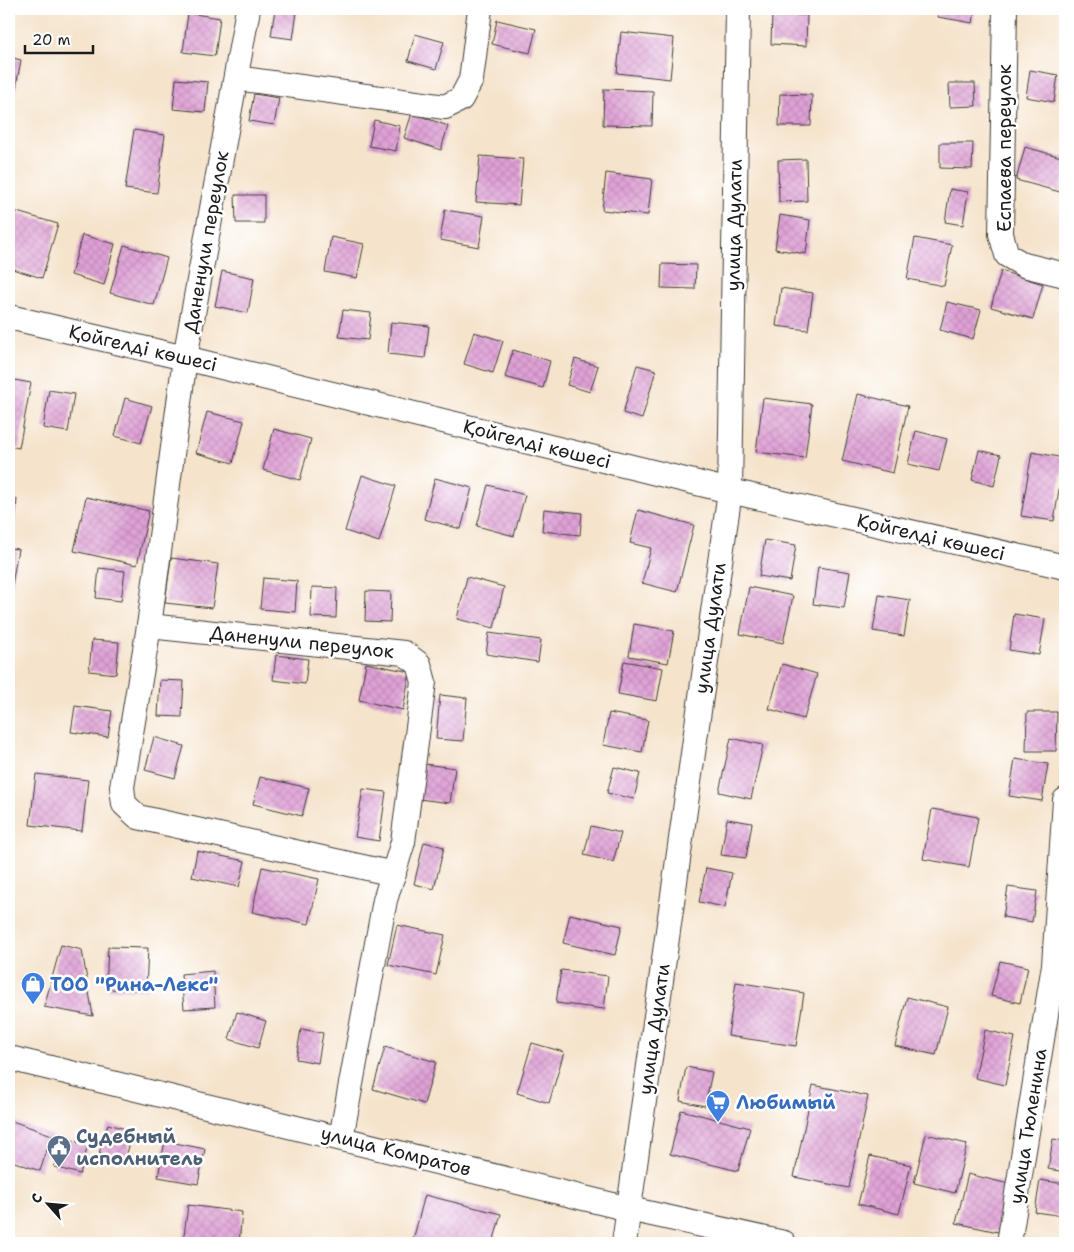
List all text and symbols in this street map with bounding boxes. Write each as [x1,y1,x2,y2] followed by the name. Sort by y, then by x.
[25,22,92,54] scale bar
[32,30,71,50] text: 20 m
[992,64,1017,232] street label: Еспаева переулок
[178,149,234,335] street label: Даненули переулок
[720,159,748,291] street label: улица Дулати
[66,319,220,377] street label: Қойгелді көшесі
[460,414,614,474] street label: Қойгелді көшесі
[854,508,1008,566] street label: Қойгелді көшесі
[688,561,732,695] street label: улица Дулати
[209,620,395,664] street label: Даненули переулок
[632,962,676,1096] street label: улица Дулати
[20,971,46,1005] shop icon: ТОО "Рина-Лекс"
[50,972,219,997] place label: ТОО "Рина-Лекс"
[1003,1046,1053,1206] street label: улица Тюленина
[705,1089,731,1123] supermarket icon: Любимый
[736,1090,835,1115] place label: Любимый
[318,1120,474,1182] street label: улица Комратов
[76,1124,203,1171] place label: Судебный исполнитель
[46,1134,72,1168] public building icon: Судебный исполнитель
[22,1180,72,1230] north arrow
[26,1190,46,1206] text: С

